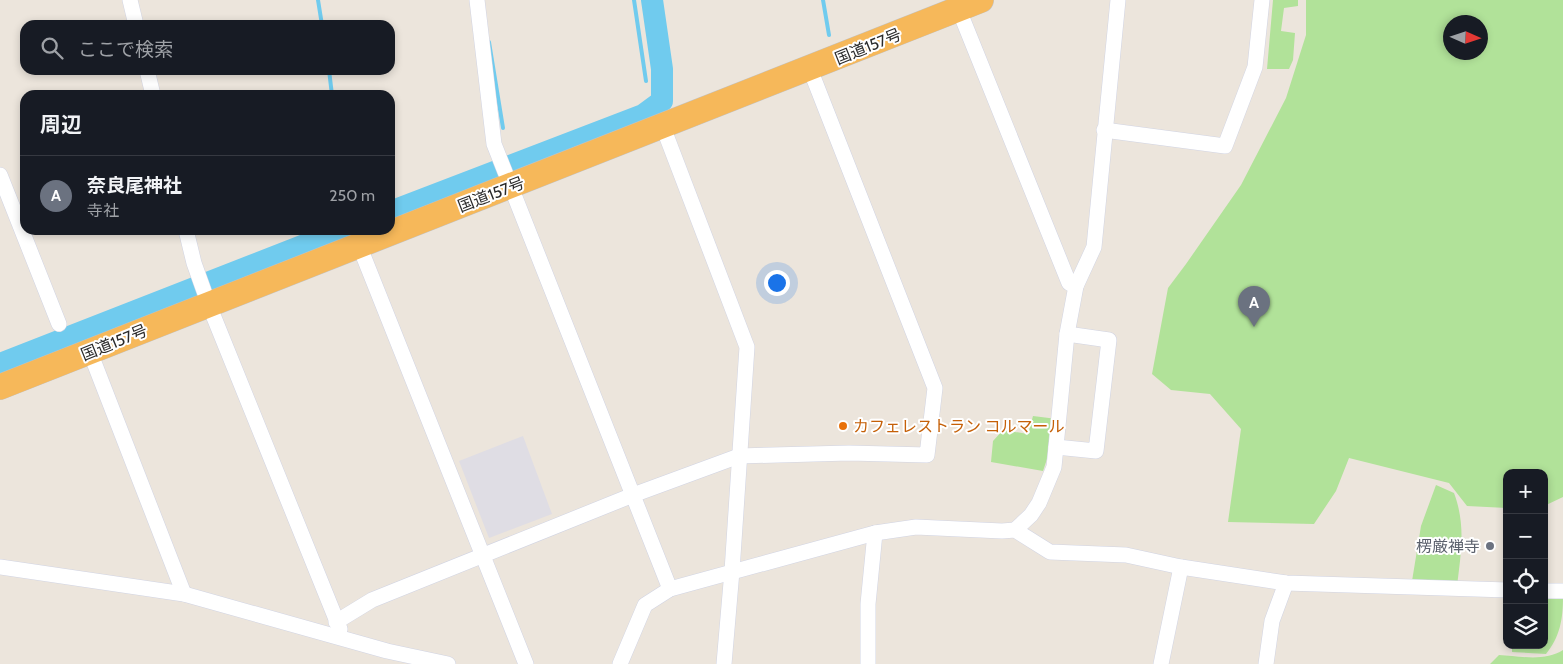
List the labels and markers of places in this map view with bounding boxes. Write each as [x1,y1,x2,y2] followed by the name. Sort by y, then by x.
[1238,286,1270,327] pin: A
[853,417,1065,436] place label: カフェレストラン コルマール
[837,420,849,432] marker: カフェレストラン コルマール
[1416,537,1480,556] place label: 楞厳禅寺
[1484,540,1496,552] marker: 楞厳禅寺

